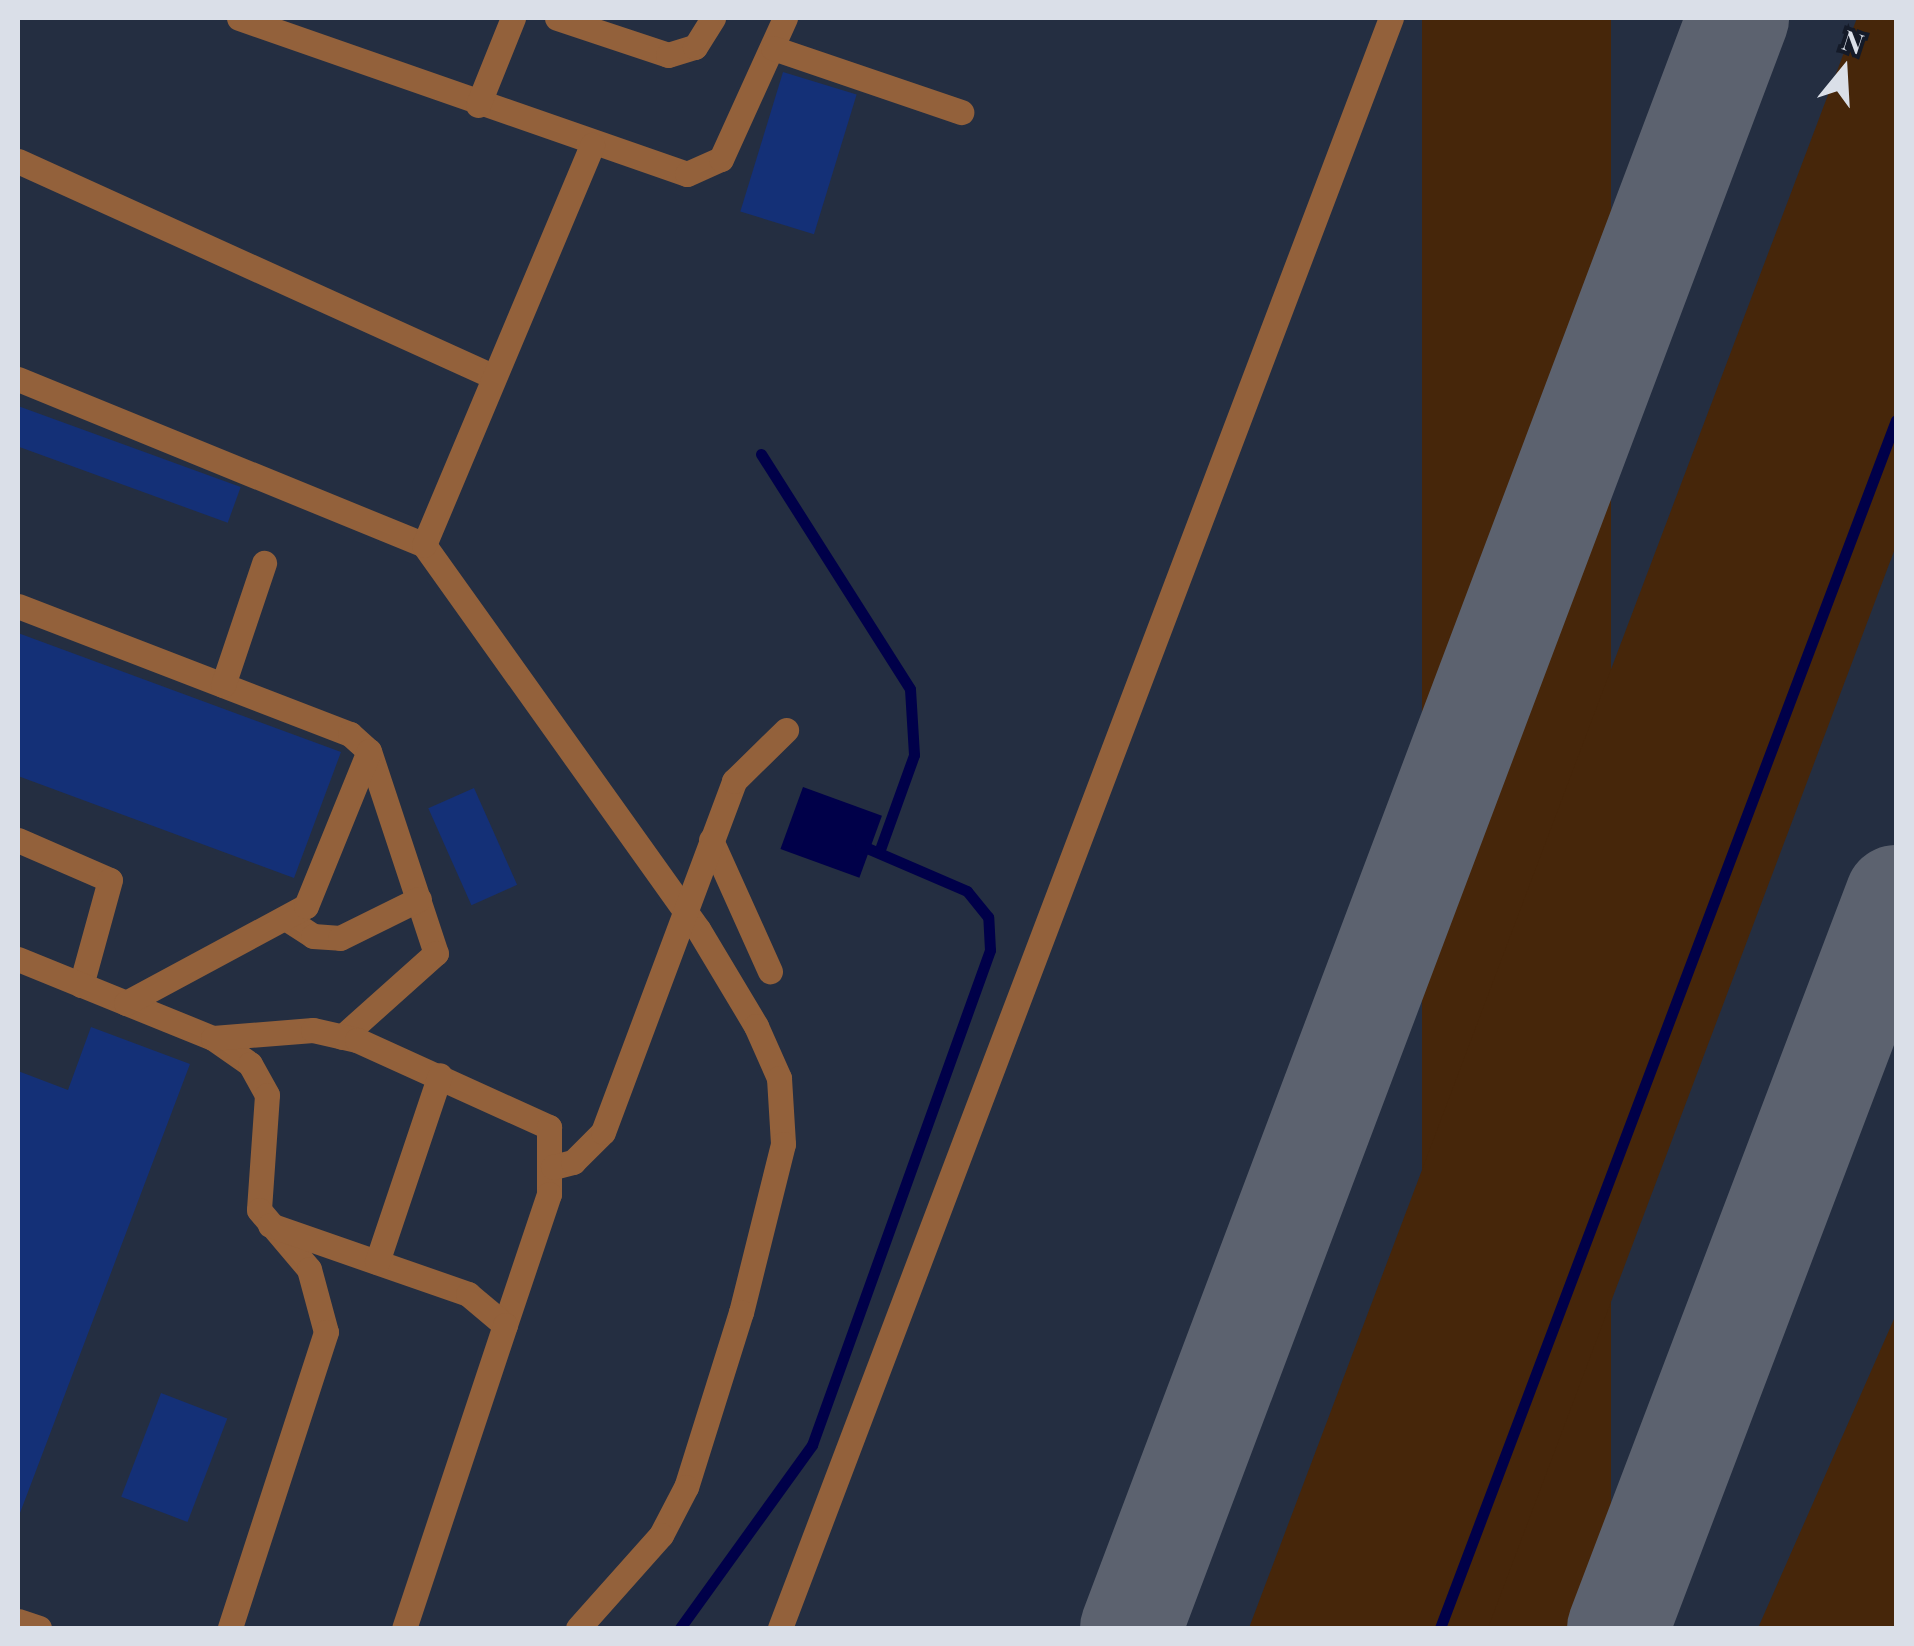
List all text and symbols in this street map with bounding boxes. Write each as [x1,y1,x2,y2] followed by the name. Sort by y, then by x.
[1794,20,1894,120] north arrow
[1838,20,1869,62] text: N

